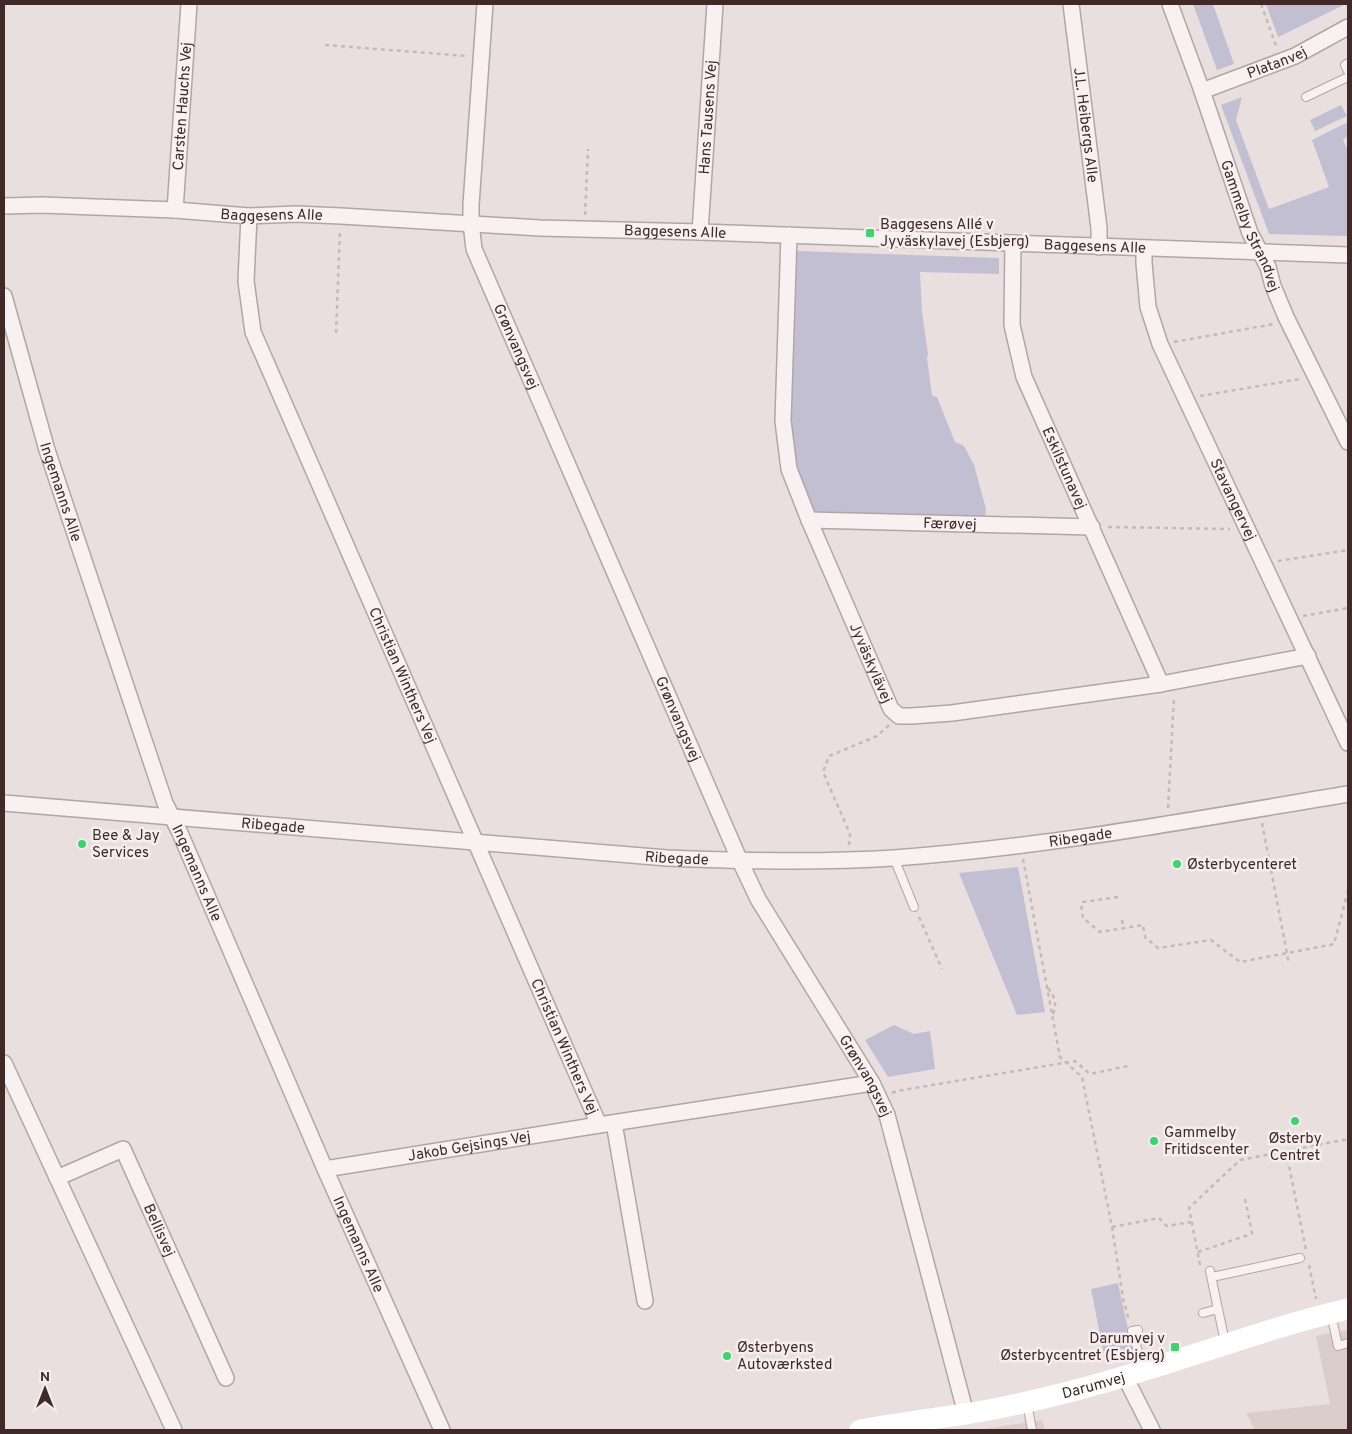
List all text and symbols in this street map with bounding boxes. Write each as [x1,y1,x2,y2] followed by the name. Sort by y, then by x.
[170,42,197,171] street label: Carsten Hauchs Vej
[1245,43,1311,84] street label: Platanvej
[696,60,722,175] street label: Hans Tausens Vej
[1068,67,1101,184] street label: J.L. Heibergs Alle
[1215,158,1282,295] street label: Gammelby Strandvej
[220,206,323,227] street label: Baggesens Alle
[880,216,1029,252] place label: Baggesens Allé v Jyväskylavej (Esbjerg)
[624,222,727,244] street label: Baggesens Alle
[864,227,876,239] marker: Baggesens Allé v Jyväskylavej (Esbjerg)
[1043,236,1146,259] street label: Baggesens Alle
[488,301,542,393] street label: Grønvangsvej
[1037,424,1090,513] street label: Eskilstunavej
[34,440,85,544] street label: Ingemanns Alle
[1204,456,1259,544] street label: Stavangervej
[923,515,977,535] street label: Færøvej
[363,605,439,747] street label: Christian Winthers Vej
[844,620,895,707] street label: Jyväskylävej
[650,674,704,765] street label: Grønvangsvej
[240,815,306,839] street label: Ribegade
[166,822,225,925] street label: Ingemanns Alle
[1048,825,1114,853] street label: Ribegade
[92,827,160,863] place label: Bee & Jay Services
[76,838,88,850] marker: Bee & Jay Services
[644,848,709,871] street label: Ribegade
[1187,856,1297,875] place label: Østerbycenteret
[1171,858,1183,870] marker: Østerbycenteret
[525,976,601,1118] street label: Christian Winthers Vej
[834,1032,895,1120] street label: Grønvangsvej
[1289,1115,1301,1127] marker: Østerby Centret
[1164,1124,1249,1160] place label: Gammelby Fritidscenter
[406,1128,532,1167] street label: Jakob Gejsings Vej
[1268,1130,1322,1166] place label: Østerby Centret
[1148,1135,1160,1147] marker: Gammelby Fritidscenter
[327,1194,387,1296] street label: Ingemanns Alle
[138,1201,178,1260] street label: Bellisvej
[1000,1330,1165,1366] place label: Darumvej v Østerbycentret (Esbjerg)
[737,1339,832,1375] place label: Østerbyens Autoværksted
[1169,1341,1181,1353] marker: Darumvej v Østerbycentret (Esbjerg)
[721,1350,733,1362] marker: Østerbyens Autoværksted
[20,1364,70,1414] north arrow
[40,1369,50,1386] text: N
[1060,1369,1128,1404] street label: Darumvej

